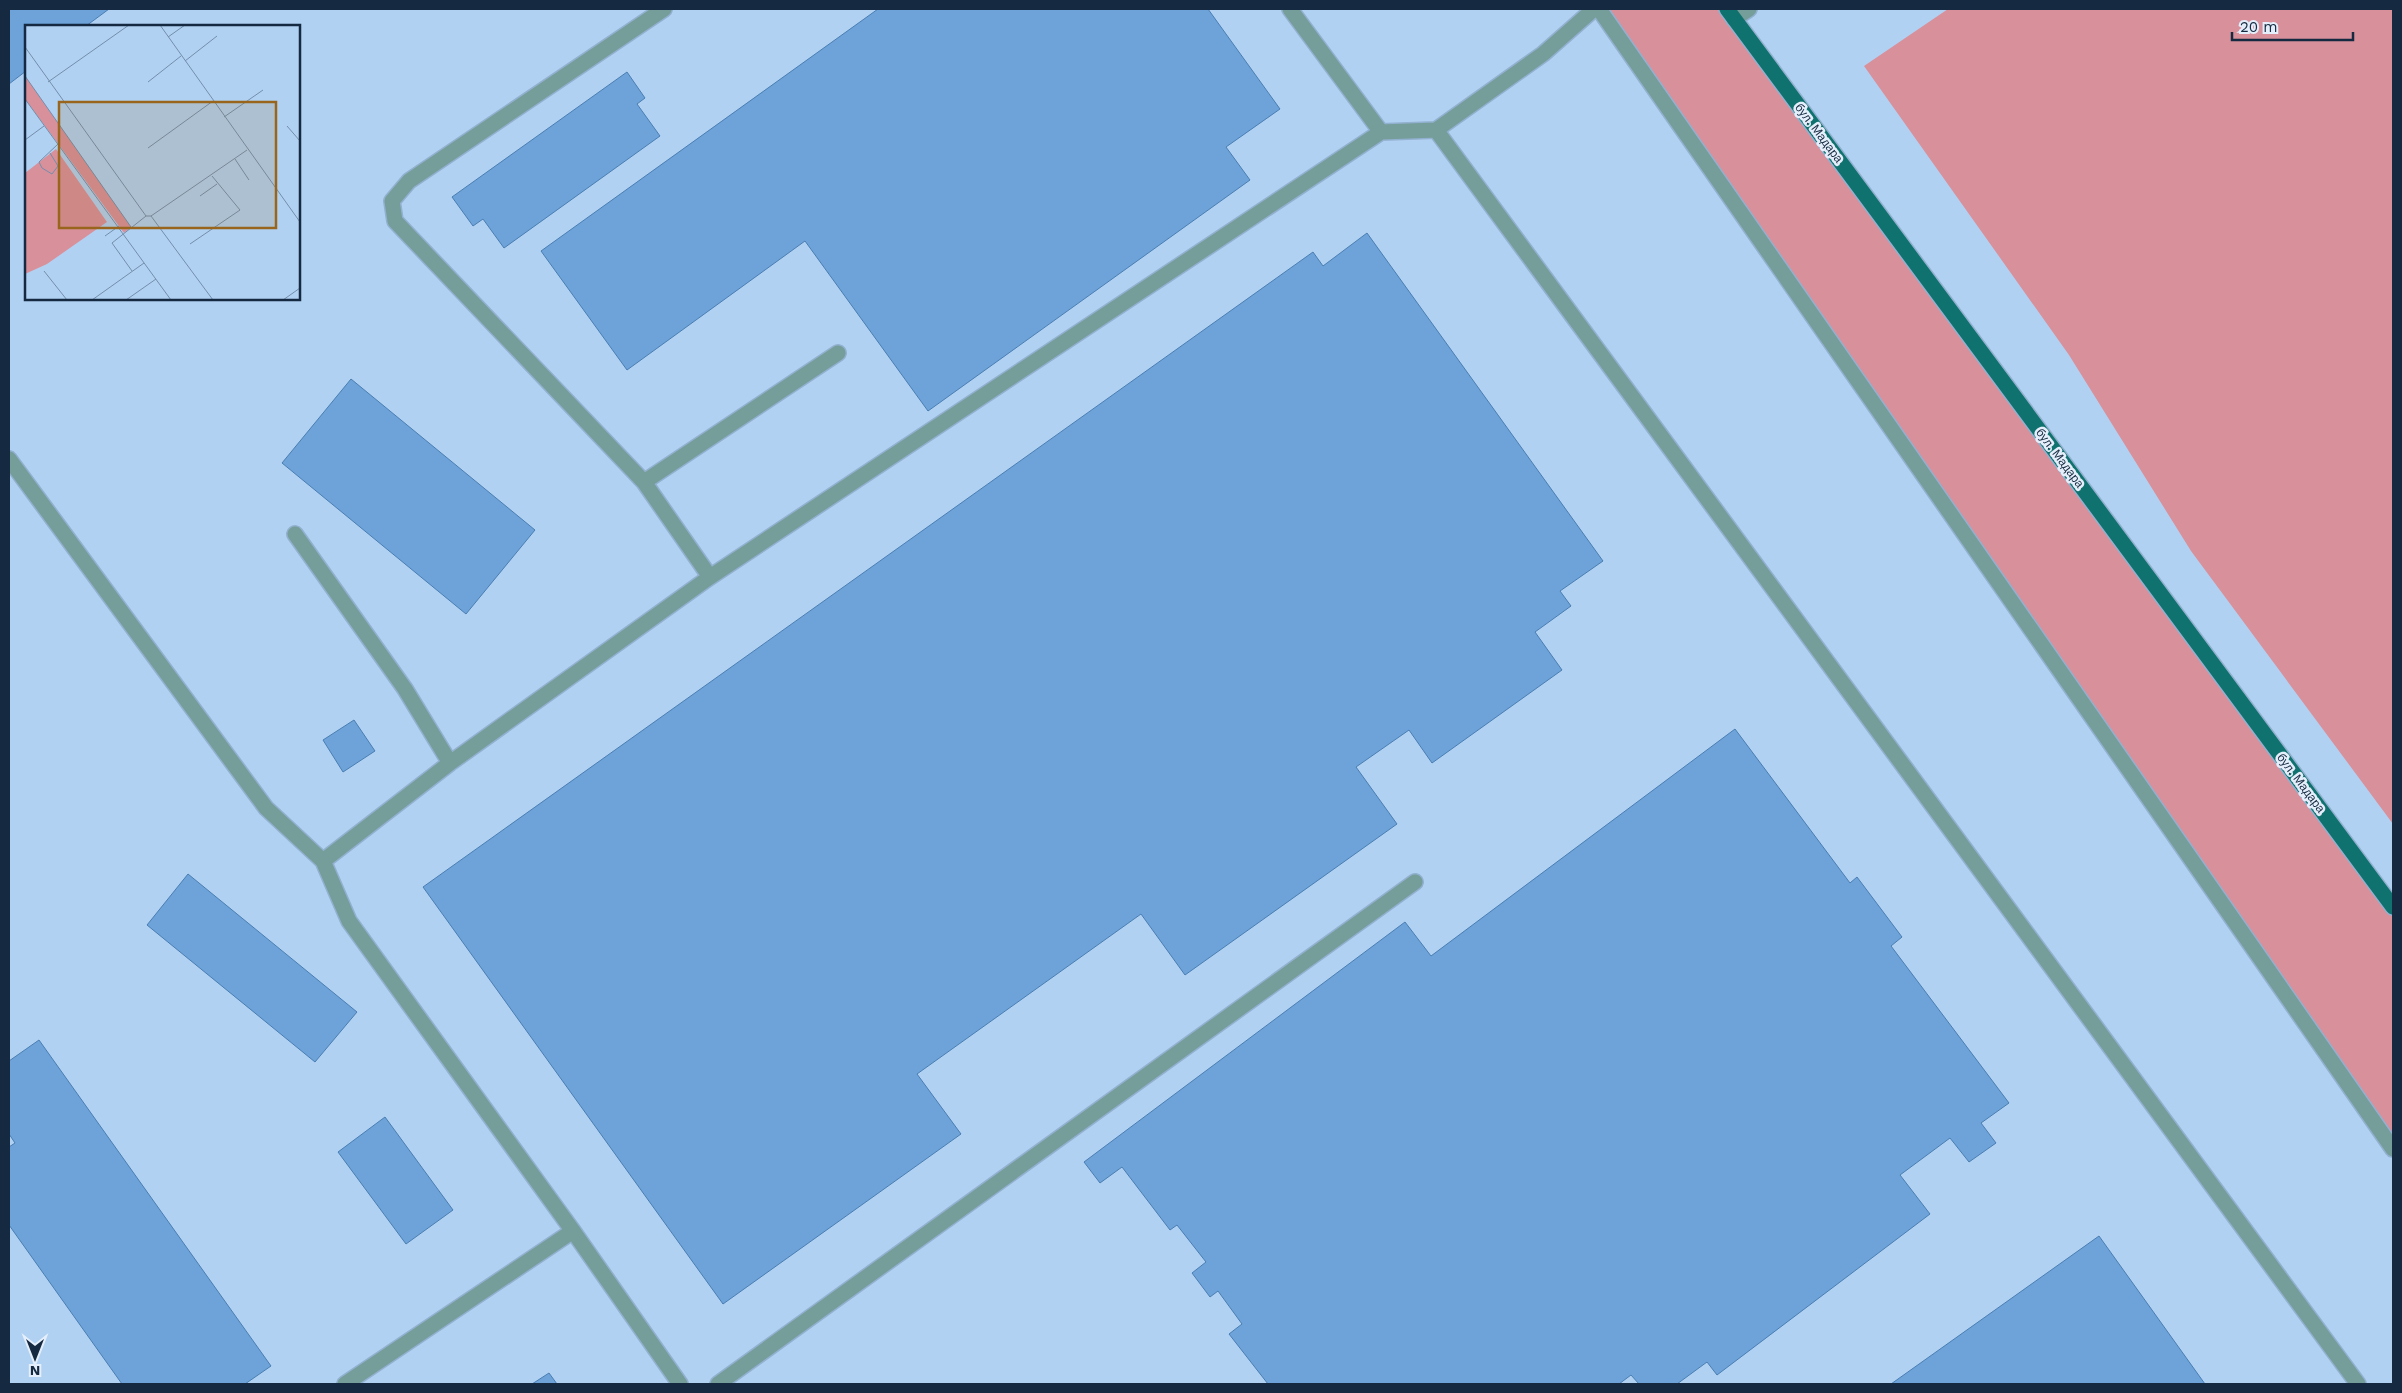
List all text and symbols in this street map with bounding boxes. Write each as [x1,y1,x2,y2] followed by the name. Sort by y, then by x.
[2232,10,2353,42] scale bar
[2240,18,2278,36] text: 20 m
[25,25,300,300] inset map
[1792,101,1846,166] street label: бул. Мадара
[2033,426,2087,491] street label: бул. Мадара
[2274,751,2328,816] street label: бул. Мадара
[10,1333,60,1383] north arrow
[30,1363,40,1379] text: N

